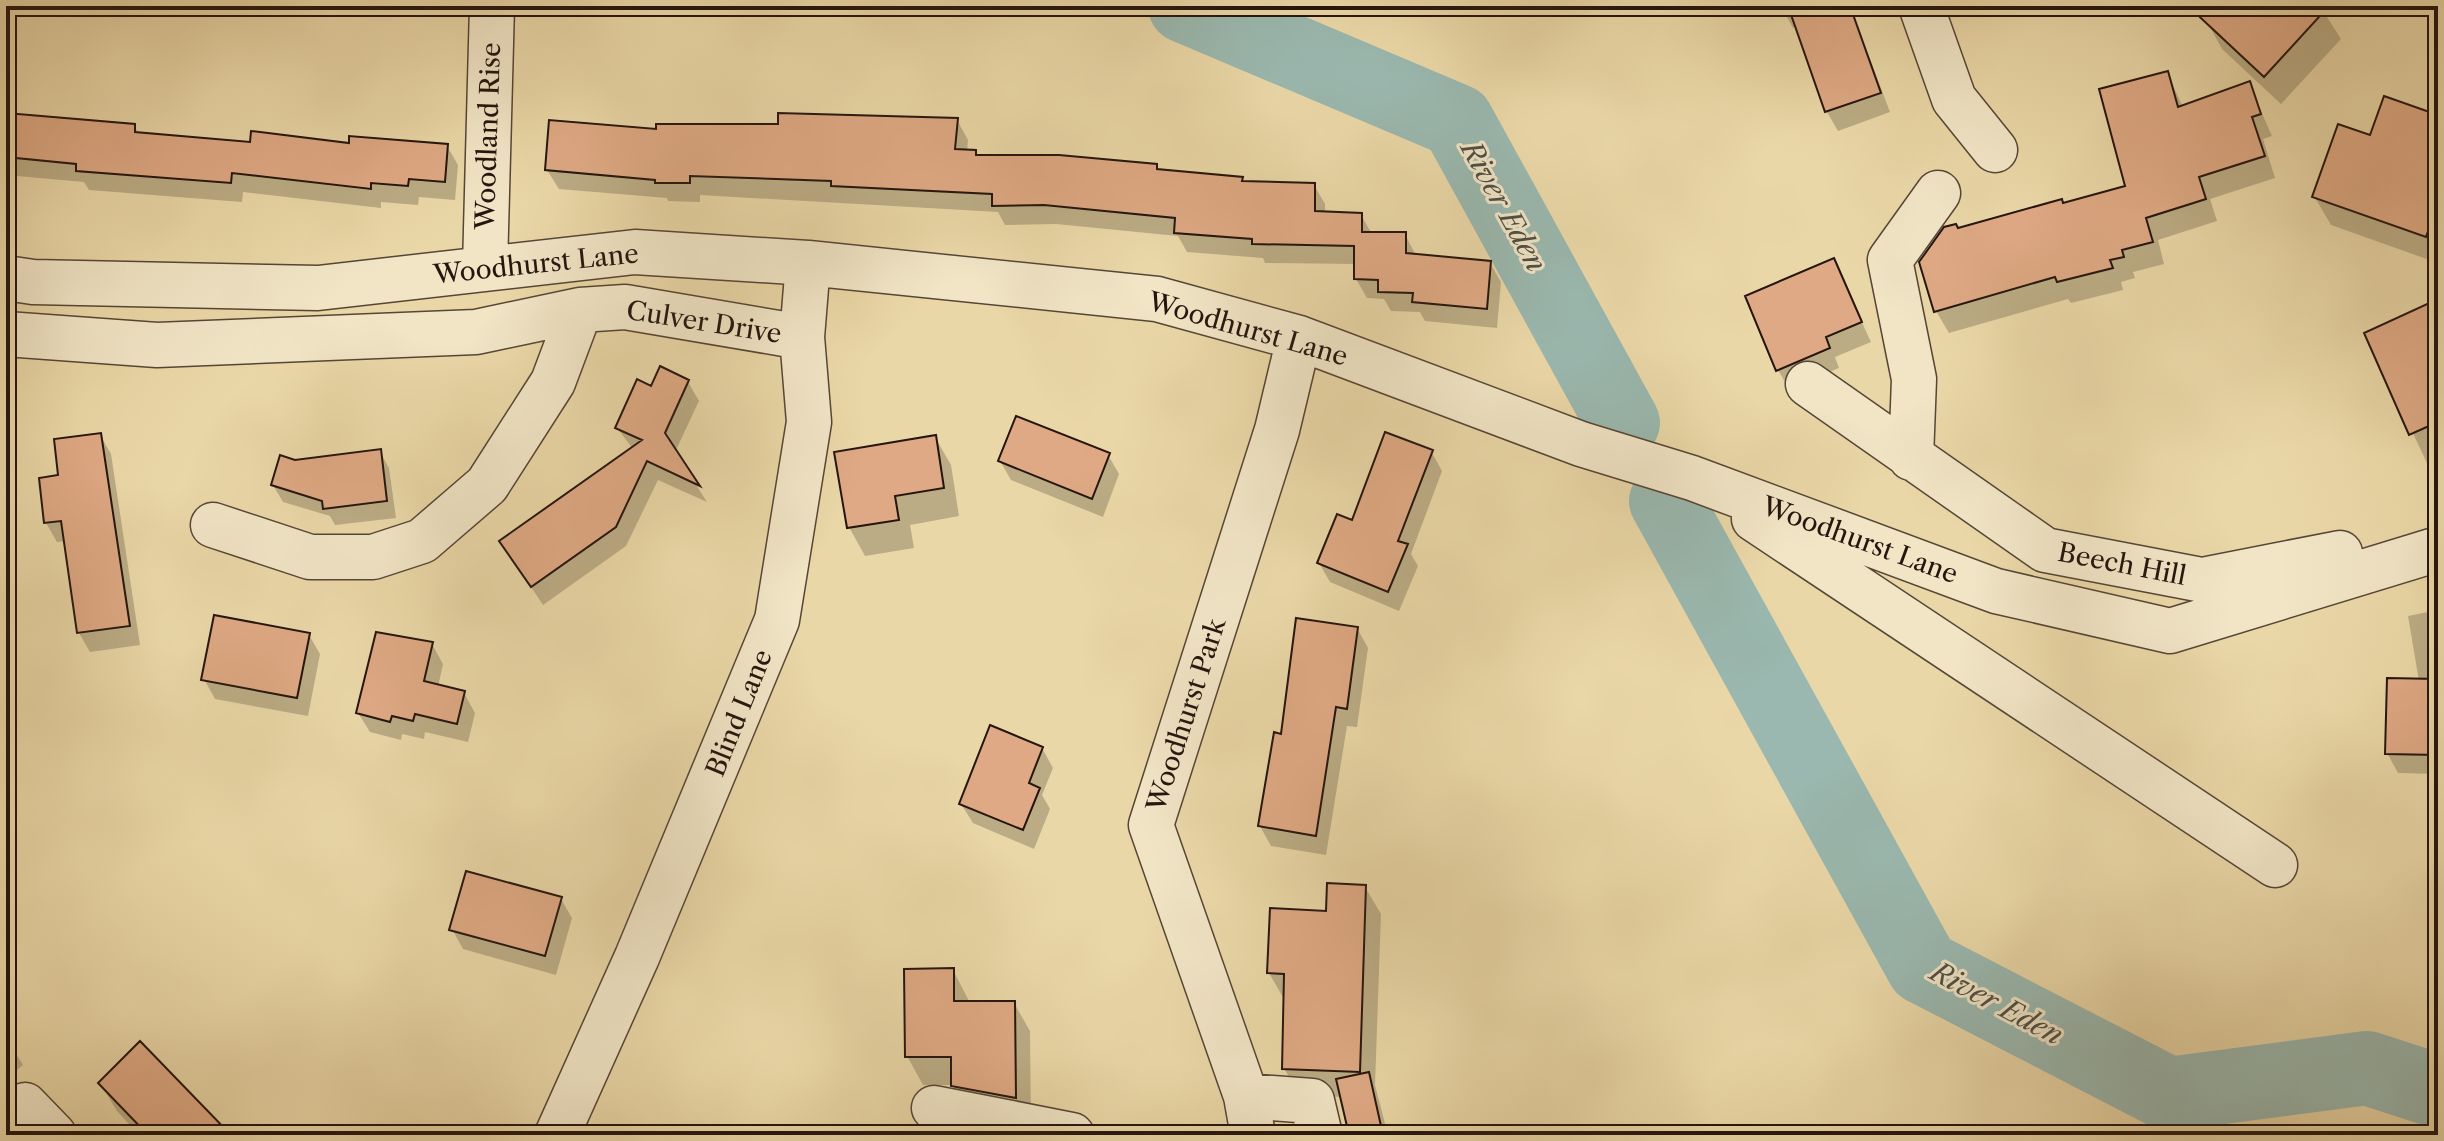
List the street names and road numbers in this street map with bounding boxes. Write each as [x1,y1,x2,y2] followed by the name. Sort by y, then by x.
[469,42,507,231] street label: Woodland Rise
[431,237,640,291] street label: Woodhurst Lane
[1144,285,1351,373] street label: Woodhurst Lane
[624,294,784,350] street label: Culver Drive
[1757,489,1962,590] street label: Woodhurst Lane
[2055,536,2189,592] street label: Beech Hill
[1139,614,1233,816] street label: Woodhurst Park
[699,645,779,781] street label: Blind Lane

